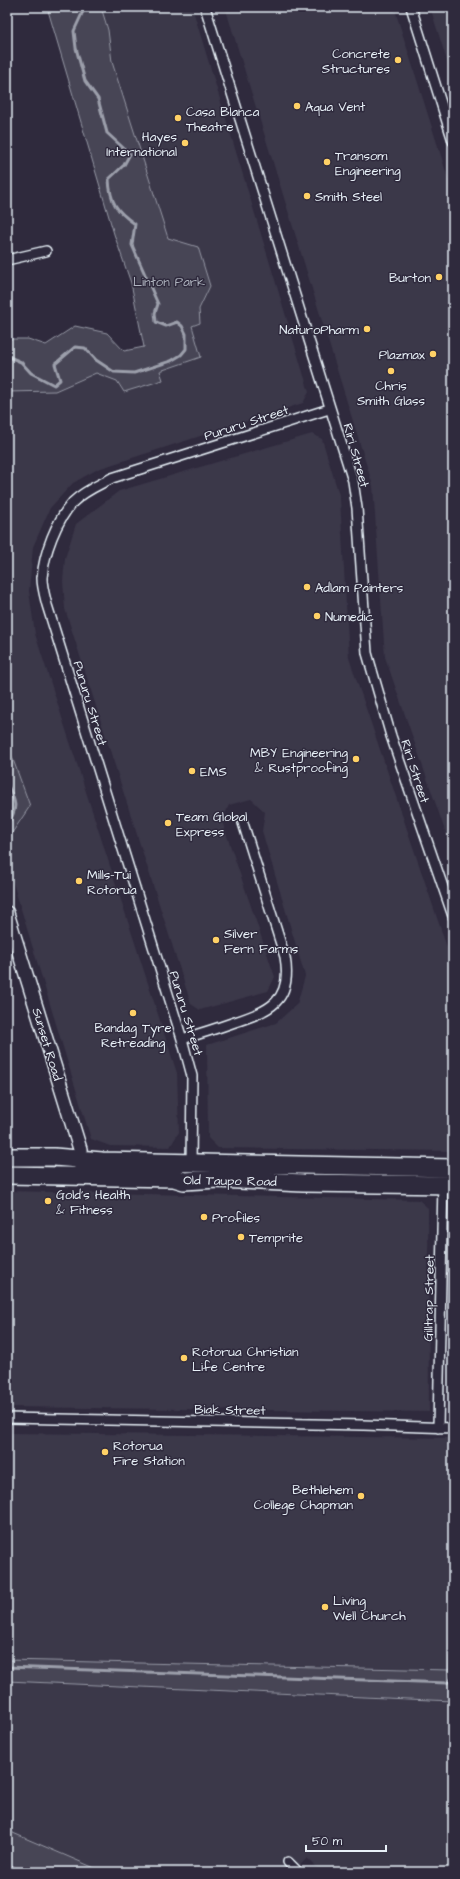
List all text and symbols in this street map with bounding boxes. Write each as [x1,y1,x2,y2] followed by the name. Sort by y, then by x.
[322,45,390,78] place label: Concrete Structures
[393,55,403,65] marker: Concrete Structures
[305,98,366,116] place label: Aqua Vent
[292,101,302,111] marker: Aqua Vent
[186,103,260,136] place label: Casa Blanca Theatre
[173,113,183,123] marker: Casa Blanca Theatre
[106,128,177,161] place label: Hayes International
[180,138,190,148] marker: Hayes International
[335,147,401,181] place label: Transom Engineering
[322,157,332,167] marker: Transom Engineering
[315,188,382,206] place label: Smith Steel
[302,191,312,201] marker: Smith Steel
[389,269,431,287] place label: Burton
[434,272,444,282] marker: Burton
[133,273,205,291] park label: Linton Park
[279,321,360,339] place label: NaturoPharm
[362,324,372,334] marker: NaturoPharm
[379,346,426,364] place label: Plazmax
[428,349,438,359] marker: Plazmax
[386,366,396,376] marker: Chris Smith Glass
[357,377,425,410] place label: Chris Smith Glass
[202,401,292,445] street label: Pururu Street
[338,421,374,490] street label: Riri Street
[315,579,404,597] place label: Adlam Painters
[302,582,312,592] marker: Adlam Painters
[325,608,374,626] place label: Numedic
[312,611,322,621] marker: Numedic
[69,659,112,749] street label: Pururu Street
[396,737,434,806] street label: Riri Street
[250,744,348,778] place label: MBY Engineering & Rustproofing
[351,754,361,764] marker: MBY Engineering & Rustproofing
[200,763,227,781] place label: EMS
[187,766,197,776] marker: EMS
[176,808,247,841] place label: Team Global Express
[163,818,173,828] marker: Team Global Express
[87,866,137,899] place label: Mills-Tui Rotorua
[74,876,84,886] marker: Mills-Tui Rotorua
[224,925,299,958] place label: Silver Fern Farms
[211,935,221,945] marker: Silver Fern Farms
[165,969,208,1059] street label: Pururu Street
[27,1006,67,1083] street label: Sunset Road
[128,1008,138,1018] marker: Bandag Tyre Retreading
[95,1019,171,1053] place label: Bandag Tyre Retreading
[183,1171,277,1191] street label: Old Taupo Road
[56,1186,131,1219] place label: Gold's Health & Fitness
[43,1196,53,1206] marker: Gold's Health & Fitness
[212,1209,261,1227] place label: Profiles
[199,1212,209,1222] marker: Profiles
[249,1229,303,1247] place label: Temprite
[236,1232,246,1242] marker: Temprite
[419,1254,439,1341] street label: Gilltrap Street
[192,1343,299,1376] place label: Rotorua Christian Life Centre
[179,1353,189,1363] marker: Rotorua Christian Life Centre
[194,1400,266,1420] street label: Biak Street
[113,1437,185,1470] place label: Rotorua Fire Station
[100,1447,110,1457] marker: Rotorua Fire Station
[254,1481,354,1515] place label: Bethlehem College Chapman
[356,1491,366,1501] marker: Bethlehem College Chapman
[333,1592,406,1625] place label: Living Well Church
[320,1602,330,1612] marker: Living Well Church
[306,1827,386,1853] scale bar
[312,1833,343,1850] text: 50 m

